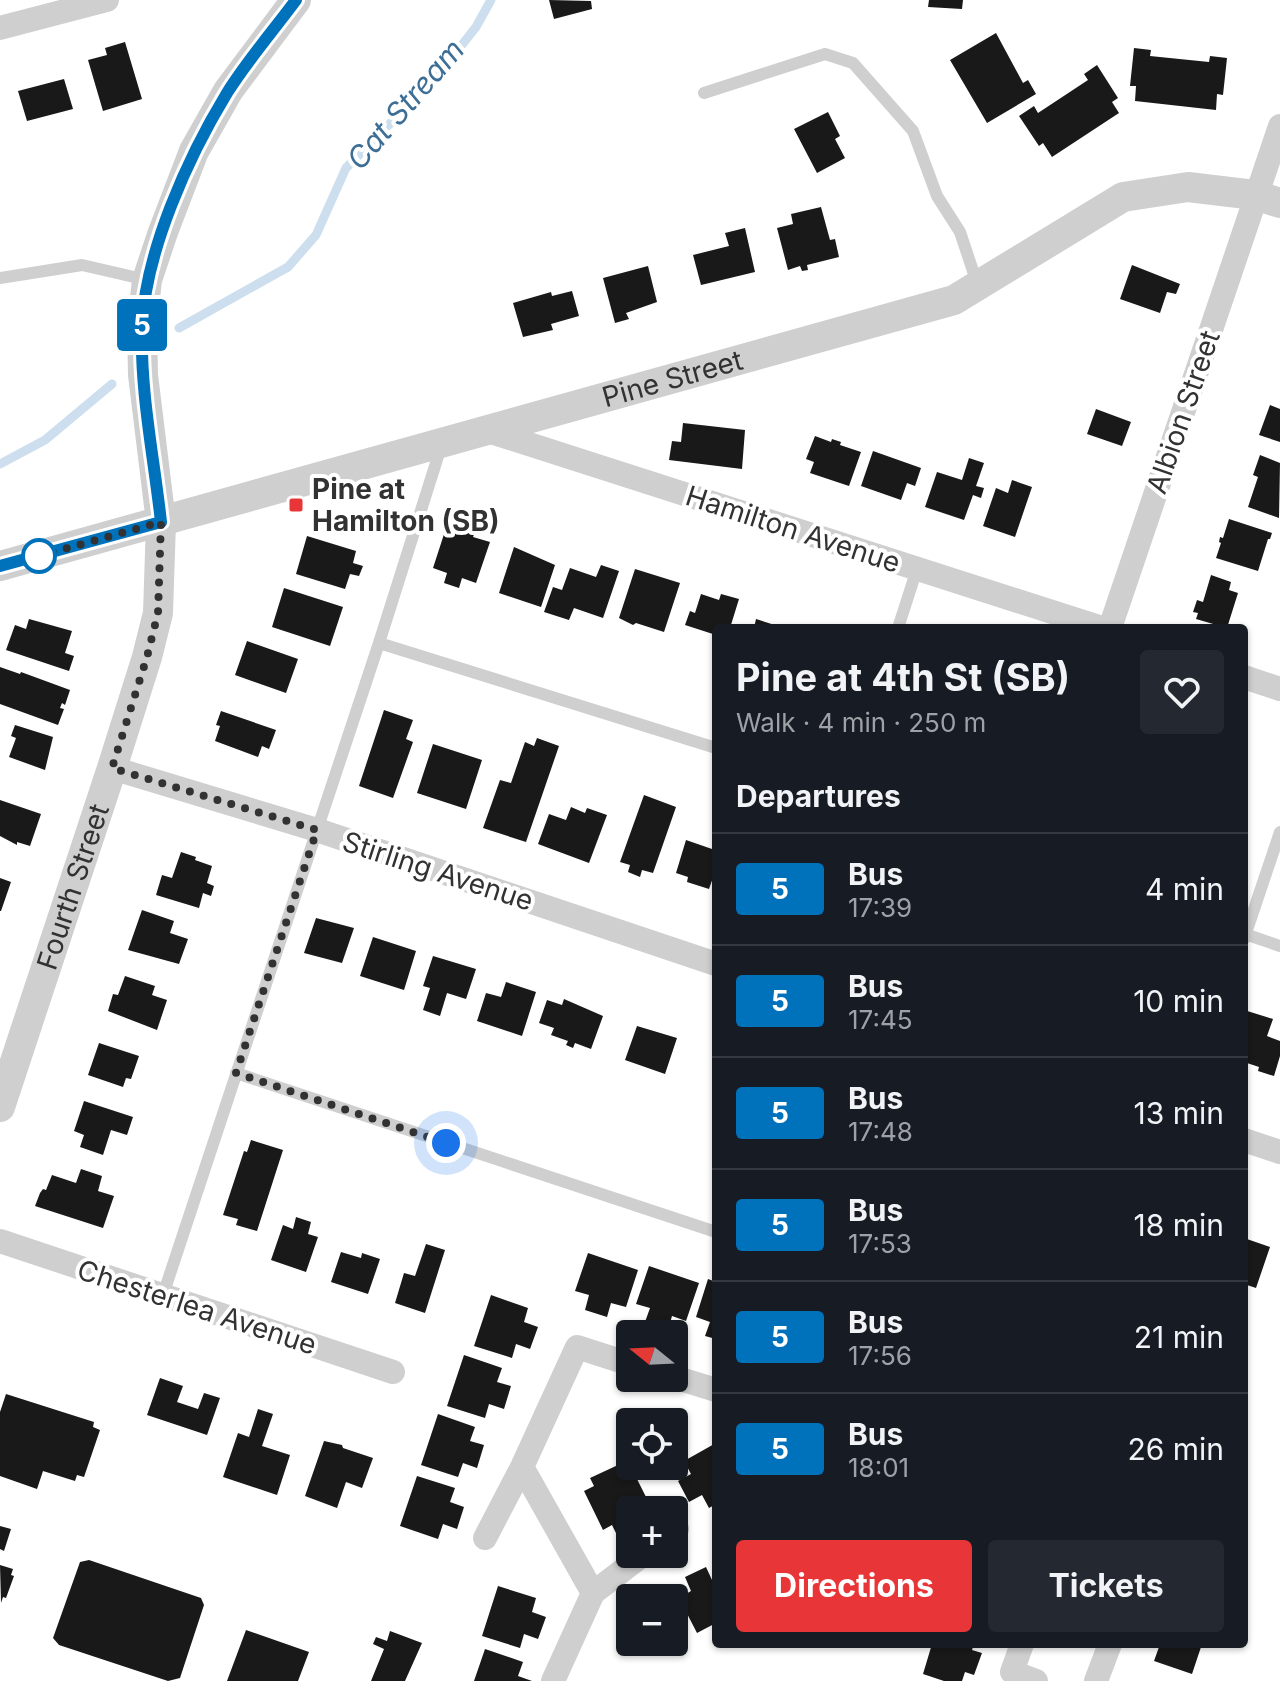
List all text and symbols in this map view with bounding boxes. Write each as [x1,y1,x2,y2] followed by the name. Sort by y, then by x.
[339,32,471,176] water label: Cat Stream
[116,299,168,351] line badge: 5
[133,308,151,342] text: 5
[1139,326,1227,498] street label: Albion Street
[598,343,746,414] street label: Pine Street
[312,472,500,538] place label: Pine at Hamilton (SB)
[681,478,905,580] street label: Hamilton Avenue
[287,496,305,514] marker: Pine at Hamilton (SB)
[22,539,56,573] unlabelled marker
[1140,650,1224,734] button: heart
[736,654,1070,700] text: Pine at 4th St (SB)
[736,707,986,738] text: Walk · 4 min · 250 m
[736,778,901,814] text: Departures
[30,800,116,974] street label: Fourth Street
[338,824,538,918] street label: Stirling Avenue
[848,856,903,892] text: Bus
[1145,871,1224,907] text: 4 min
[771,872,789,906] text: 5
[848,892,912,923] text: 17:39
[848,968,903,1004] text: Bus
[1133,983,1224,1019] text: 10 min
[771,984,789,1018] text: 5
[848,1004,913,1035] text: 17:45
[848,1080,903,1116] text: Bus
[1134,1095,1224,1131] text: 13 min
[771,1096,789,1130] text: 5
[848,1116,913,1147] text: 17:48
[426,1123,466,1163] your location
[848,1192,903,1228] text: Bus
[1134,1207,1224,1243] text: 18 min
[771,1208,789,1242] text: 5
[848,1228,912,1259] text: 17:53
[73,1252,321,1362] street label: Chesterlea Avenue
[848,1304,903,1340] text: Bus
[1134,1319,1224,1355] text: 21 min
[616,1320,688,1392] north arrow
[616,1320,688,1656] map controls
[771,1320,789,1354] text: 5
[848,1340,912,1371] text: 17:56
[616,1408,688,1480] button: locate
[848,1416,903,1452] text: Bus
[1127,1431,1224,1467] text: 26 min
[771,1432,789,1466] text: 5
[848,1452,909,1483] text: 18:01
[616,1496,688,1568] button: +
[736,1540,972,1632] button: Directions
[988,1540,1224,1632] button: Tickets
[616,1584,688,1656] button: −

